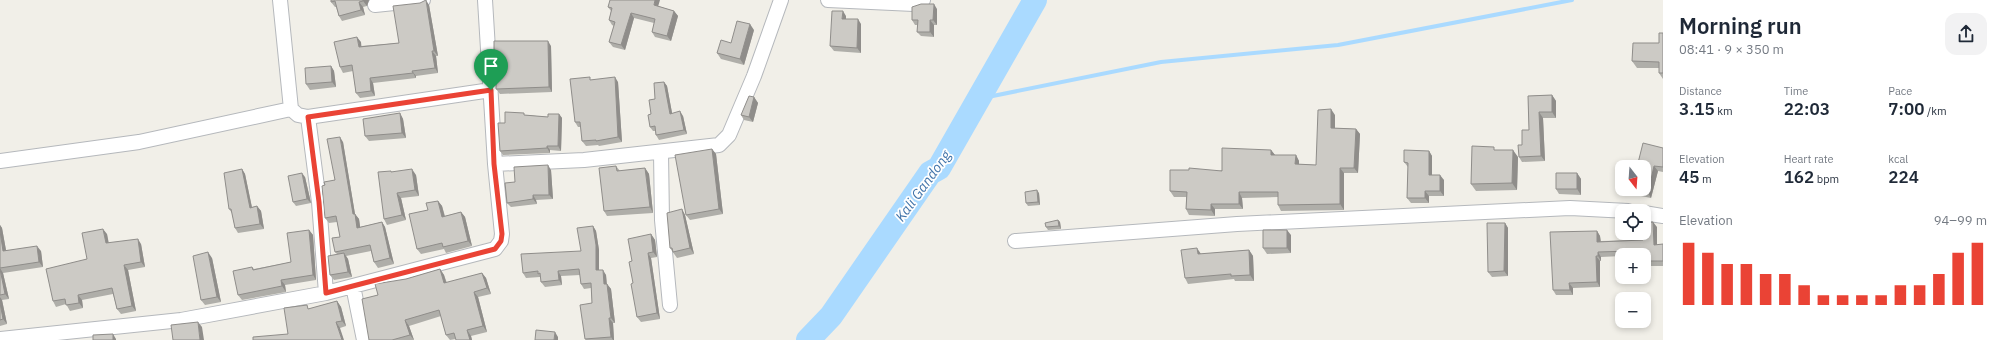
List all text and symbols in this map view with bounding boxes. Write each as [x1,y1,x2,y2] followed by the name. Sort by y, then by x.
[1679,11,1802,40] text: Morning run
[1945,13,1987,55] button: share
[1679,41,1784,58] text: 08:41 · 9 × 350 m
[474,49,508,90] pin
[480,55,502,77] icon: arrive
[1679,84,1722,98] text: Distance
[1784,84,1808,98] text: Time
[1888,84,1912,98] text: Pace
[1679,98,1715,120] text: 3.15
[1784,98,1830,120] text: 22:03
[1888,98,1924,120] text: 7:00
[1715,104,1733,118] text: km
[1924,104,1947,118] text: /km
[891,146,955,225] water label: Kali Gandong
[1679,152,1725,166] text: Elevation
[1784,152,1834,166] text: Heart rate
[1888,152,1908,166] text: kcal
[1615,160,1651,196] north arrow
[1615,160,1651,328] map controls
[1679,166,1699,188] text: 45
[1784,166,1814,188] text: 162
[1888,166,1919,188] text: 224
[1699,172,1712,186] text: m
[1814,172,1839,186] text: bpm
[1615,204,1651,240] button: locate
[1679,212,1733,229] text: Elevation
[1934,212,1987,229] text: 94–99 m
[1615,248,1651,284] button: +
[1615,292,1651,328] button: −

